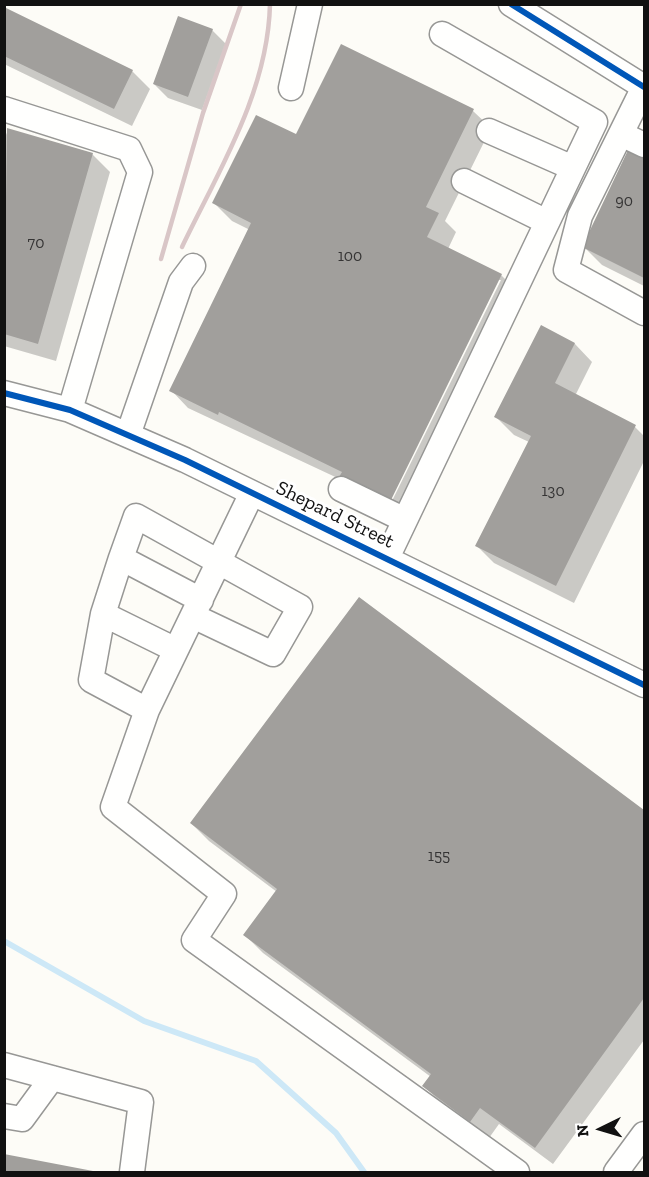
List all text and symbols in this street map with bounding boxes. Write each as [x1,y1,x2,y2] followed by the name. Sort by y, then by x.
[615,191,633,211] house number: 90
[28,233,44,253] house number: 70
[338,246,362,266] house number: 100
[272,476,398,554] street label: Shepard Street
[541,481,565,501] house number: 130
[428,846,450,866] house number: 155
[571,1099,631,1159] north arrow
[573,1124,593,1138] text: N

